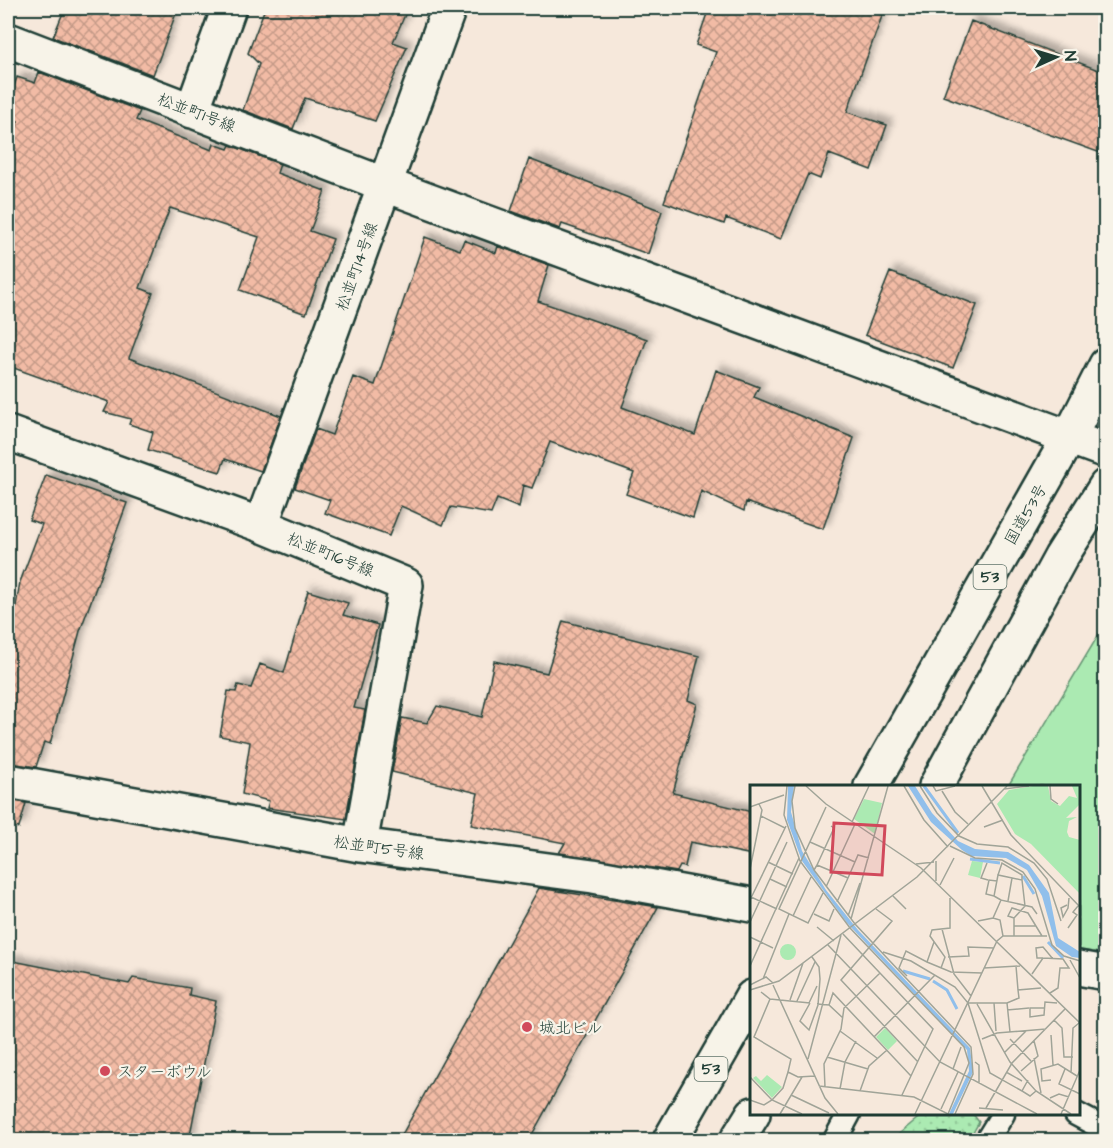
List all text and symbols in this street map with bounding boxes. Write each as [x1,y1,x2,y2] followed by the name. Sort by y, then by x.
[1026,27,1086,87] north arrow
[1059,50,1081,62] text: N
[154,88,239,138] street label: 松並町1号線
[331,219,383,314] street label: 松並町14号線
[999,480,1052,549] street label: 国道53号
[284,527,377,582] street label: 松並町16号線
[974,565,1006,589] road number: 53
[750,785,1080,1115] inset map
[332,831,426,865] street label: 松並町5号線
[539,1017,603,1039] place label: 城北ビル
[520,1020,534,1034] marker: 城北ビル
[694,1057,728,1081] road number: 53
[117,1061,212,1083] place label: スターボウル
[98,1064,112,1078] marker: スターボウル

